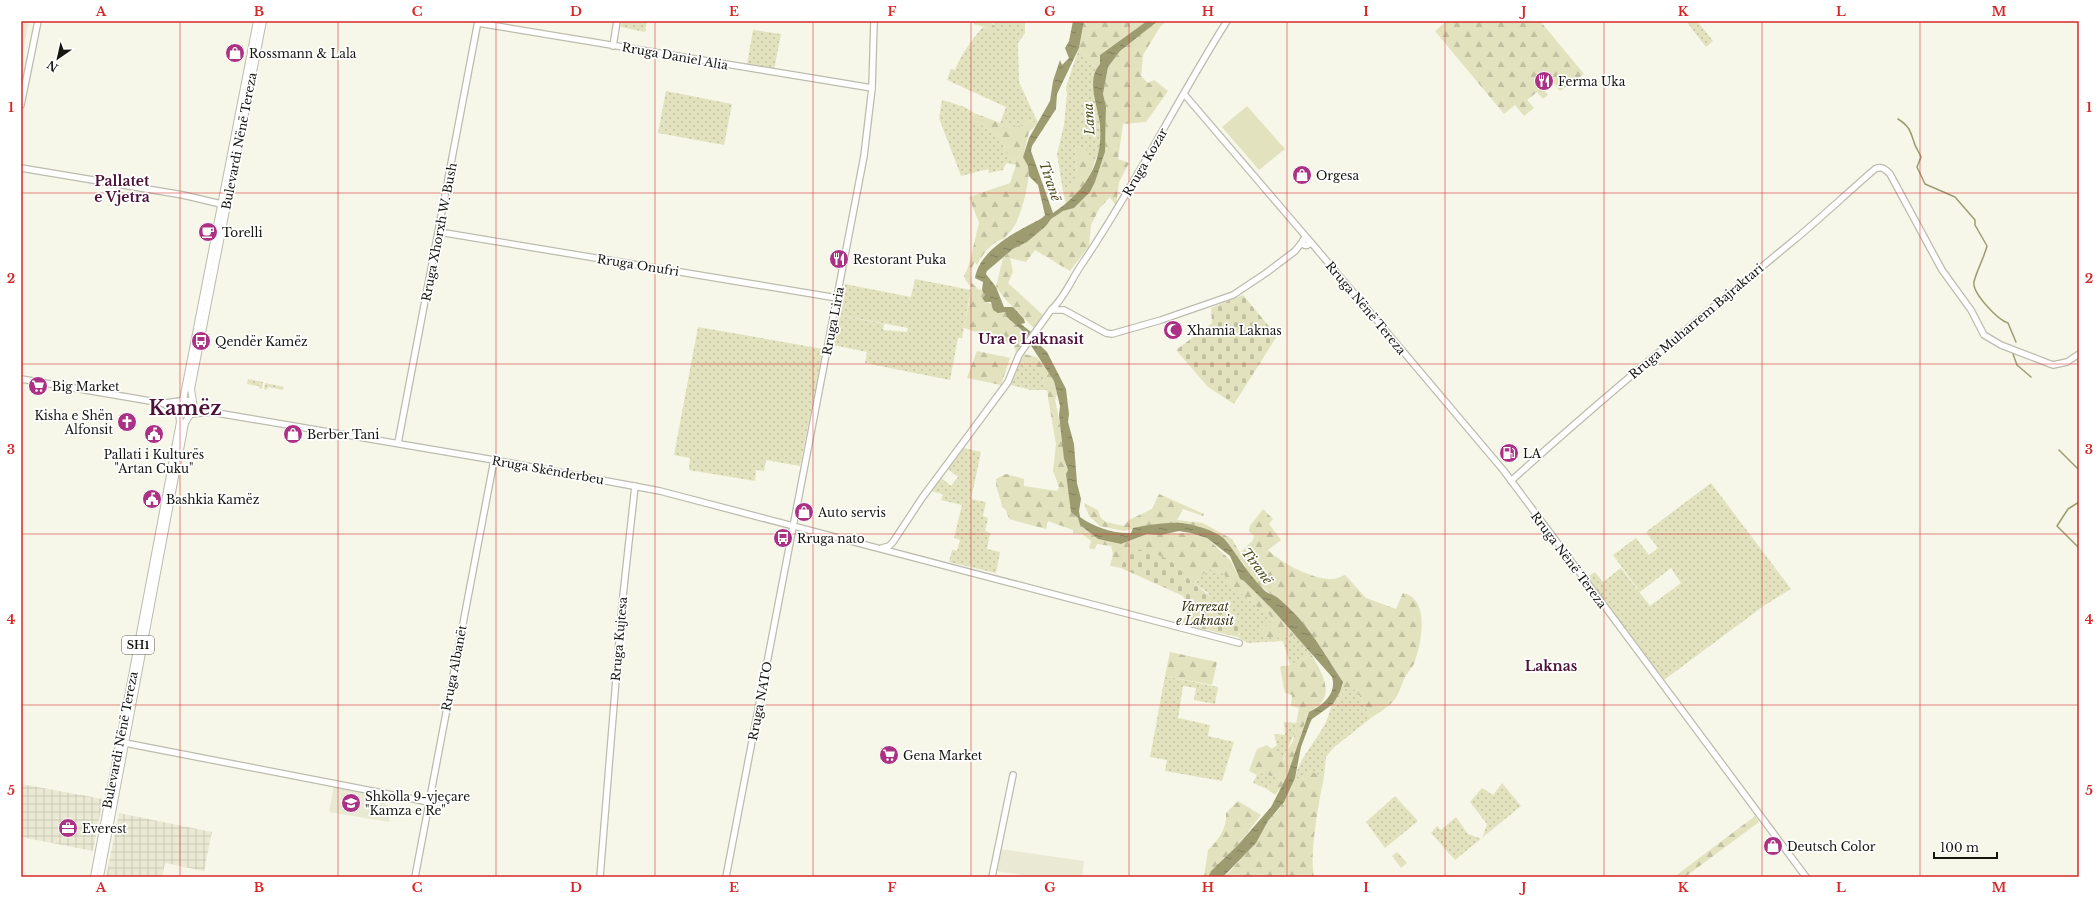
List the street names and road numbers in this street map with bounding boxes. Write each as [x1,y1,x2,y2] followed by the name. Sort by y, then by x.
[621,39,730,73] street label: Rruga Daniel Alia
[218,71,260,211] street label: Bulevardi Nënë Tereza
[1119,125,1171,199] street label: Rruga Kozar
[418,161,460,303] street label: Rruga Xhorxh W. Bush
[596,251,680,279] street label: Rruga Onufri
[1323,258,1410,358] street label: Rruga Nënë Tereza
[1626,260,1766,382] street label: Rruga Muharrem Bajraktari
[819,285,847,357] street label: Rruga Liria
[491,453,605,487] street label: Rruga Skënderbeu
[1528,509,1610,611] street label: Rruga Nënë Tereza
[608,596,630,682] street label: Rruga Kujtesa
[438,623,470,712] street label: Rruga Albanët
[122,636,154,654] road number: SH1
[745,660,775,742] street label: Rruga NATO
[99,670,141,810] street label: Bulevardi Nënë Tereza

